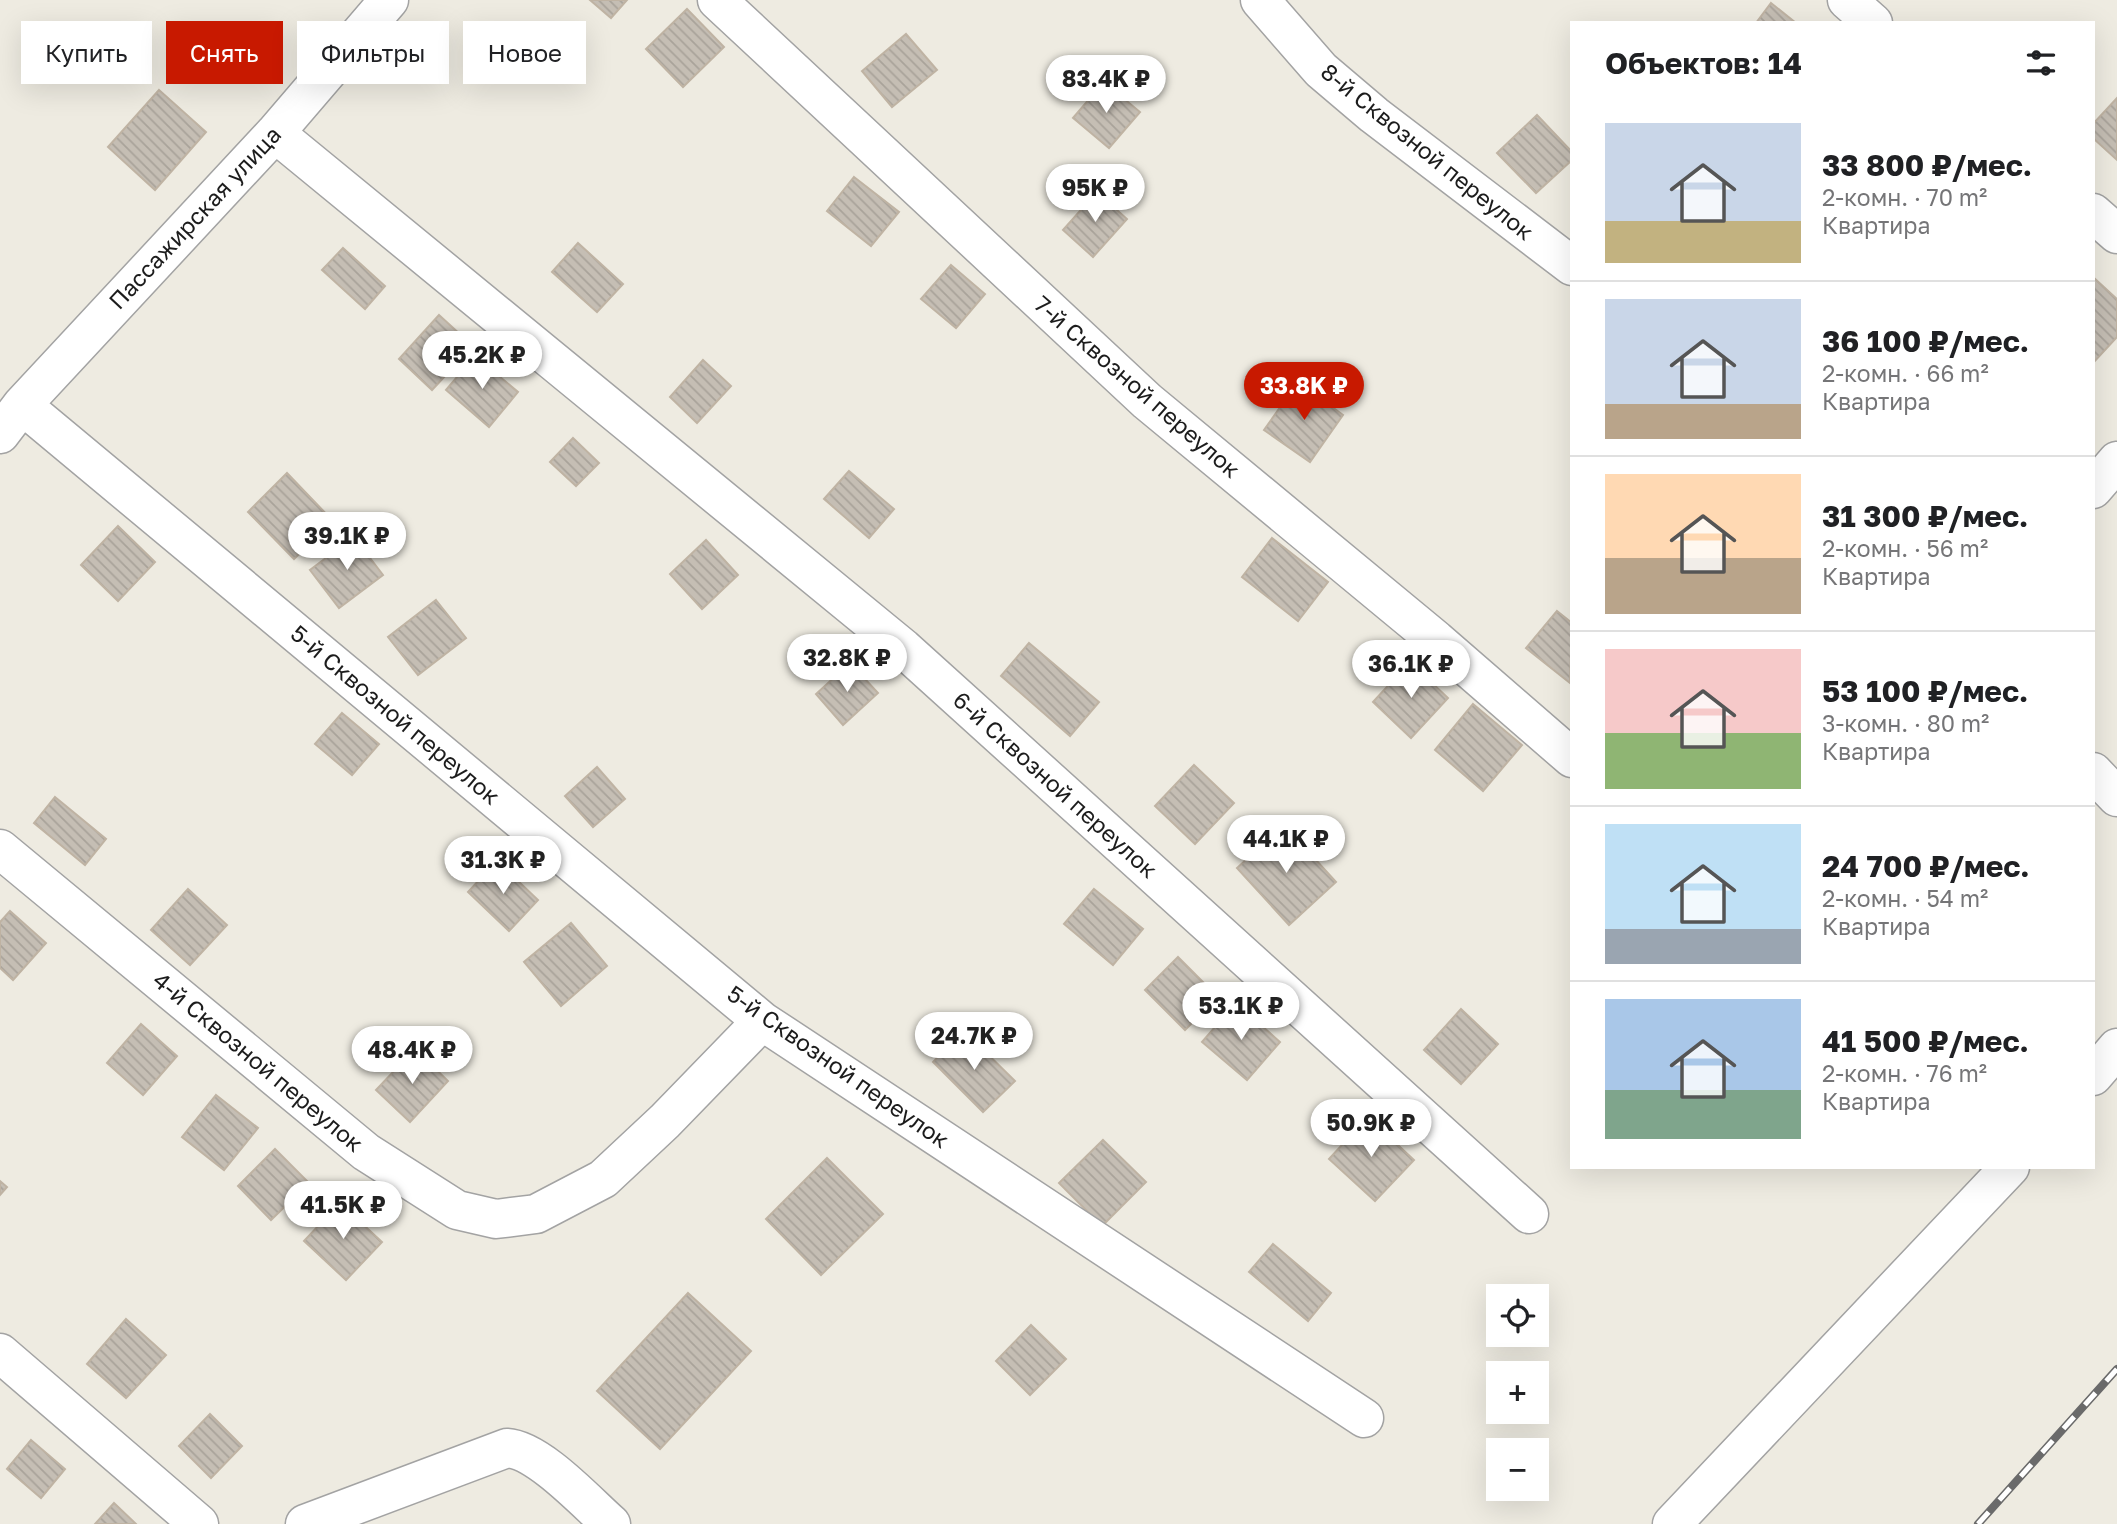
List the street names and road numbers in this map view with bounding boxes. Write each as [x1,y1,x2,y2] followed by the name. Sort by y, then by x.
[1316,57,1539,245] street label: 8-й Сквозной переулок
[102,120,286,315] street label: Пассажирская улица
[1029,289,1246,483] street label: 7-й Сквозной переулок
[285,619,506,810] street label: 5-й Сквозной переулок
[948,685,1163,883] street label: 6-й Сквозной переулок
[148,965,369,1157] street label: 4-й Сквозной переулок
[722,979,955,1153] street label: 5-й Сквозной переулок

